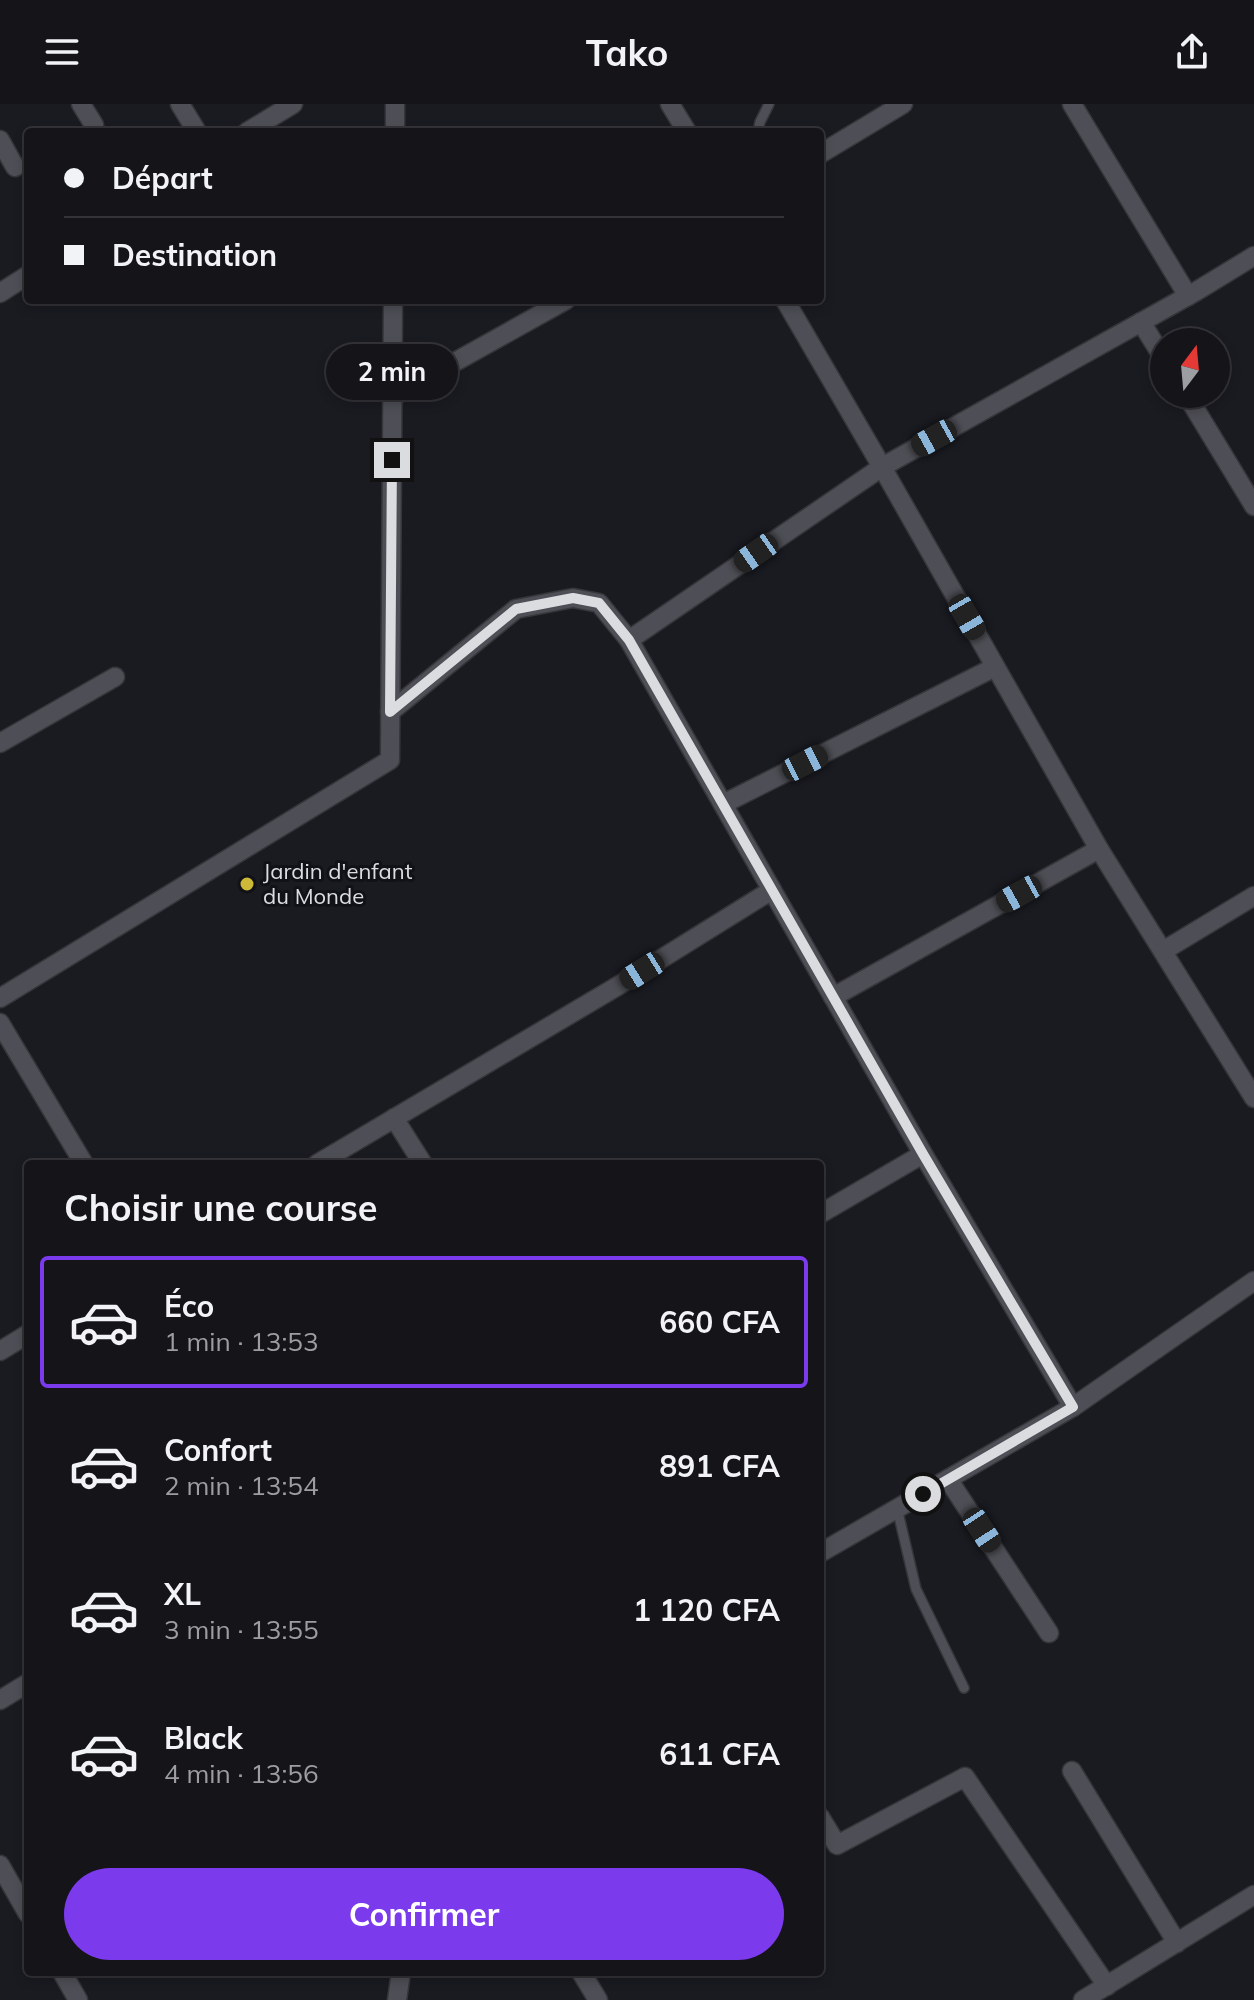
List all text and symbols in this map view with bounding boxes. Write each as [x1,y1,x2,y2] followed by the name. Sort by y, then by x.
[40,30,84,74] icon: menu
[586,30,668,75] text: Tako
[1170,30,1214,74] icon: share
[112,159,213,197] text: Départ
[112,236,277,274] text: Destination
[1150,328,1230,408] north arrow
[1150,328,1230,408] map controls
[326,344,458,400] callout: 2 min
[358,355,426,388] text: 2 min
[907,416,961,460] car
[374,442,410,478] route end
[729,529,783,577] car
[945,590,989,644] car
[778,741,832,785] car
[263,857,413,910] place label: Jardin d'enfant du Monde
[992,872,1046,916] car
[238,875,256,893] marker: Jardin d'enfant du Monde
[615,948,669,994] car
[64,1185,378,1230] text: Choisir une course
[68,1286,140,1358] icon: car
[164,1287,214,1325] text: Éco
[659,1303,780,1341] text: 660 CFA
[164,1325,319,1358] text: 1 min · 13:53
[68,1430,140,1502] icon: car
[164,1431,272,1469] text: Confort
[659,1447,780,1485] text: 891 CFA
[164,1469,319,1502] text: 2 min · 13:54
[905,1476,941,1512] route start
[959,1503,1005,1557] car
[68,1574,140,1646] icon: car
[164,1575,201,1613] text: XL
[633,1591,780,1629] text: 1 120 CFA
[164,1613,319,1646] text: 3 min · 13:55
[68,1718,140,1790] icon: car
[164,1719,243,1757] text: Black
[659,1735,780,1773] text: 611 CFA
[164,1757,319,1790] text: 4 min · 13:56
[64,1868,784,1960] button: Confirmer

